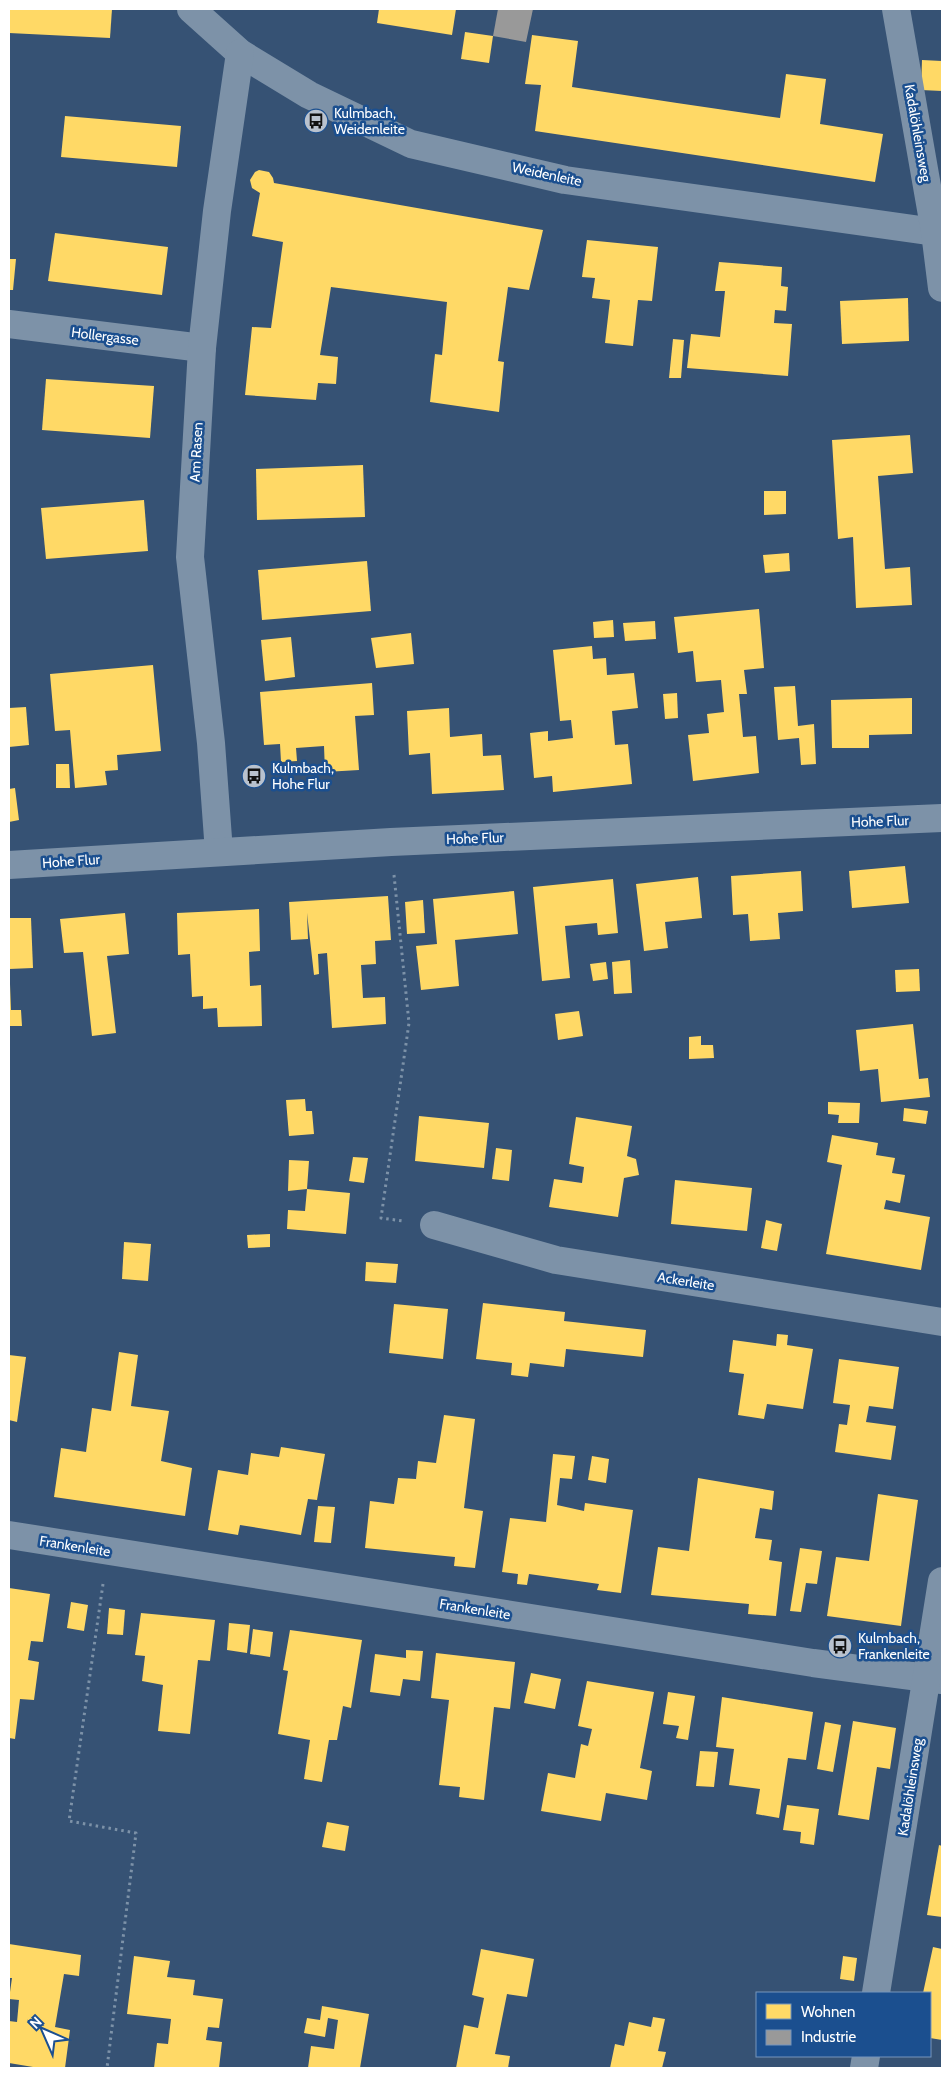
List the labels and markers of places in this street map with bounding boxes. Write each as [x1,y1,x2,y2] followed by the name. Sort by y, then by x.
[334,104,405,138] place label: Kulmbach, Weidenleite
[303,108,329,134] bus stop icon: Kulmbach, Weidenleite
[272,759,334,793] place label: Kulmbach, Hohe Flur
[241,763,267,789] bus stop icon: Kulmbach, Hohe Flur
[858,1629,930,1663] place label: Kulmbach, Frankenleite
[827,1633,853,1659] bus stop icon: Kulmbach, Frankenleite

